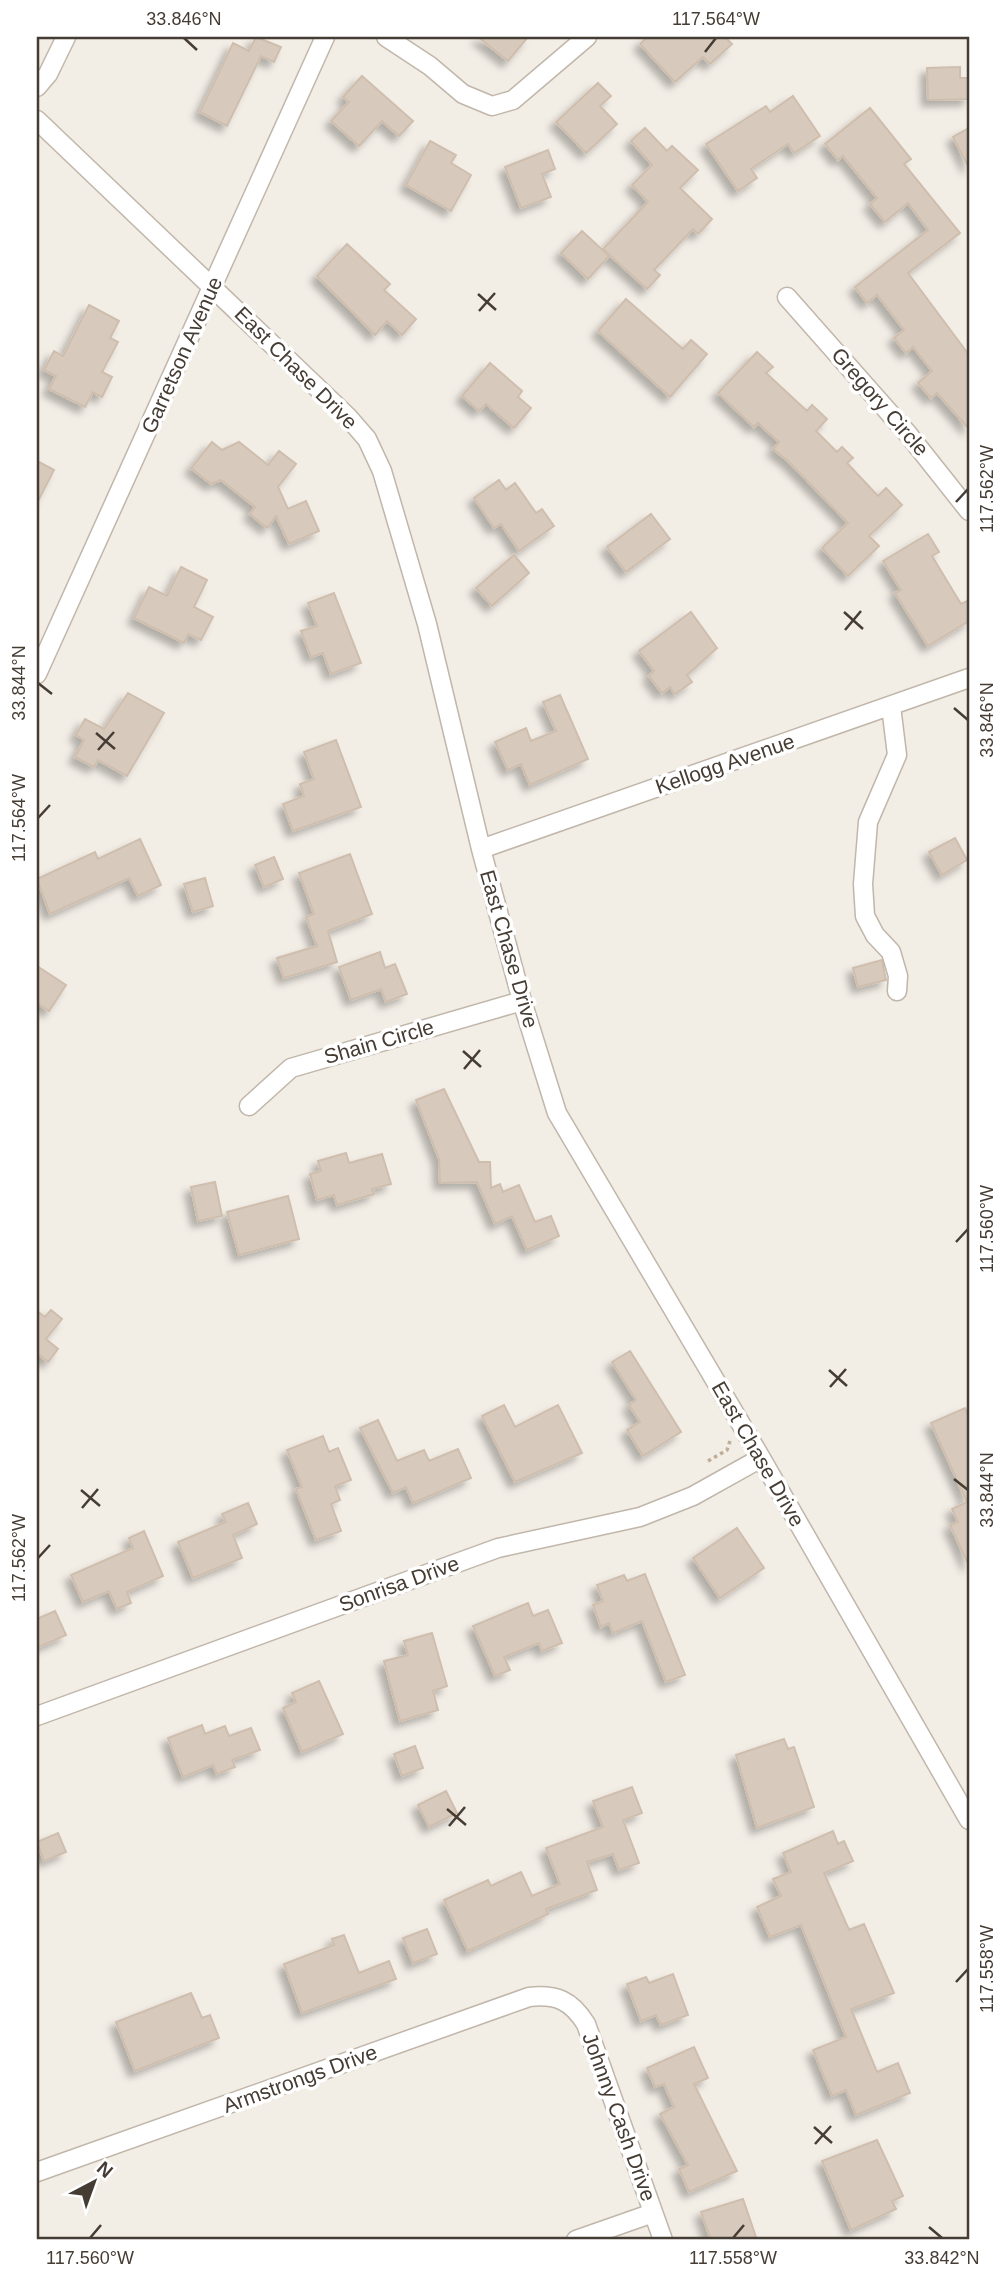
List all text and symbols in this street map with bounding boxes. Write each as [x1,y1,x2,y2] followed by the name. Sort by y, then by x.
[146,9,222,29] text: 33.846°N
[672,9,760,29] text: 117.564°W
[137,273,226,437] street label: Garretson Avenue
[230,302,362,434] street label: East Chase Drive
[827,343,933,460] street label: Gregory Circle
[977,445,997,533] text: 117.562°W
[9,645,29,721] text: 33.844°N
[977,682,997,758] text: 33.846°N
[652,729,797,798] street label: Kellogg Avenue
[9,774,29,862] text: 117.564°W
[476,867,543,1031] street label: East Chase Drive
[321,1015,436,1068] street label: Shain Circle
[977,1185,997,1273] text: 117.560°W
[708,1377,809,1530] street label: East Chase Drive
[977,1452,997,1528] text: 33.844°N
[9,1514,29,1602] text: 117.562°W
[336,1551,462,1616] street label: Sonrisa Drive
[977,1925,997,2013] text: 117.558°W
[578,2030,661,2204] street label: Johnny Cash Drive
[220,2040,380,2117] street label: Armstrongs Drive
[60,2148,130,2218] north arrow
[93,2157,117,2182] text: N
[46,2248,134,2268] text: 117.560°W
[689,2248,777,2268] text: 117.558°W
[904,2248,980,2268] text: 33.842°N

